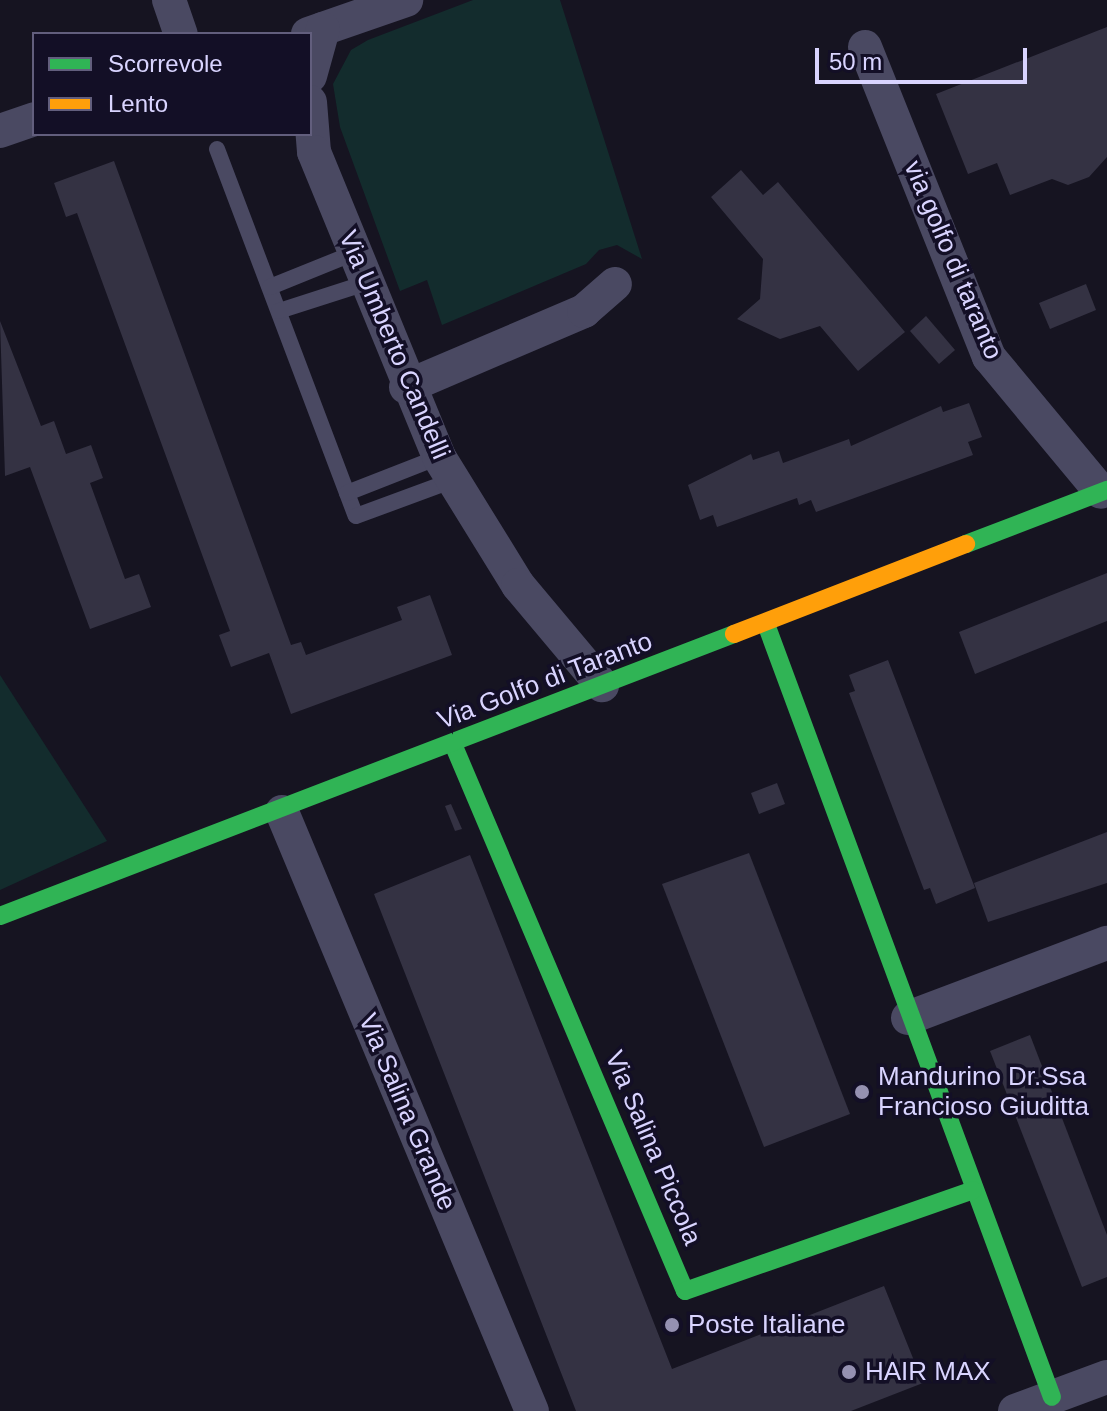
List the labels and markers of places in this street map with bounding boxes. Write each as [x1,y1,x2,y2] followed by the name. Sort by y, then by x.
[878,1061,1089,1122] place label: Mandurino Dr.Ssa Francioso Giuditta
[853,1083,871,1101] marker: Mandurino Dr.Ssa Francioso Giuditta
[688,1309,846,1341] place label: Poste Italiane
[663,1316,681,1334] marker: Poste Italiane
[865,1356,991,1388] place label: HAIR MAX
[840,1363,858,1381] marker: HAIR MAX

